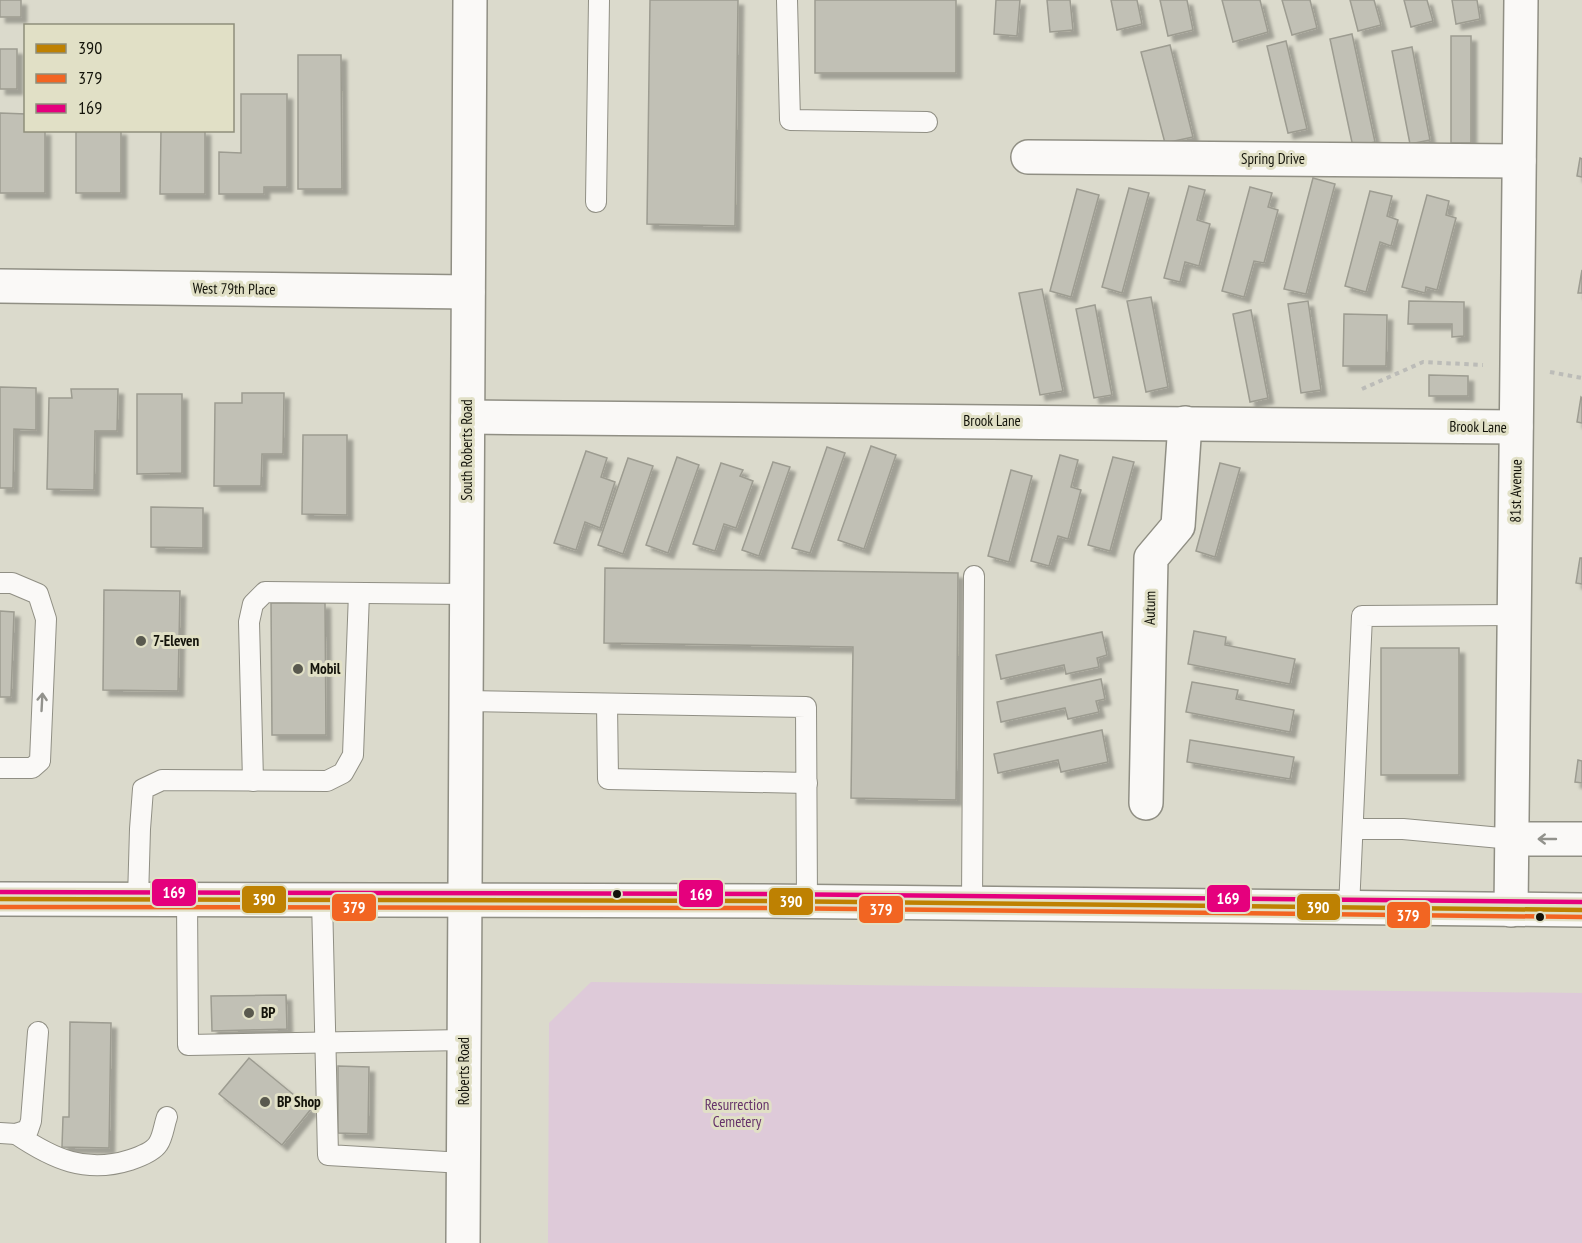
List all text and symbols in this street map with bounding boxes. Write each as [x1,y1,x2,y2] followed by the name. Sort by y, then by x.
[24,24,234,132] legend
[78,36,102,59] text: 390
[78,66,102,89] text: 379
[78,96,102,119] text: 169
[1241,149,1305,168] street label: Spring Drive
[192,278,276,299] street label: West 79th Place
[457,399,476,501] street label: South Roberts Road
[963,411,1021,430] street label: Brook Lane
[1449,416,1507,437] street label: Brook Lane
[1505,459,1526,523] street label: 81st Avenue
[1140,591,1159,625] street label: Autum
[153,631,200,650] place label: 7-Eleven
[134,634,148,648] marker: 7-Eleven
[310,659,341,678] place label: Mobil
[291,662,305,676] marker: Mobil
[37,693,48,713] one-way arrow
[1537,833,1557,845] one-way arrow
[151,878,197,907] line badge: 169
[678,879,724,908] line badge: 169
[163,882,185,902] text: 169
[690,884,712,904] text: 169
[1206,884,1251,913] line badge: 169
[241,885,287,914] line badge: 390
[768,887,814,916] line badge: 390
[611,888,623,900] unlabelled marker
[1217,888,1239,908] text: 169
[253,889,276,909] text: 390
[780,891,803,911] text: 390
[331,893,377,922] line badge: 379
[1296,893,1341,921] line badge: 390
[858,895,904,924] line badge: 379
[343,897,365,917] text: 379
[1307,897,1330,917] text: 390
[870,899,892,919] text: 379
[1386,901,1431,929] line badge: 379
[1397,905,1419,925] text: 379
[1534,911,1546,923] unlabelled marker
[261,1003,276,1022] place label: BP
[242,1006,256,1020] marker: BP
[454,1037,473,1105] street label: Roberts Road
[277,1092,321,1111] place label: BP Shop
[258,1095,272,1109] marker: BP Shop
[705,1095,769,1131] park label: Resurrection Cemetery

